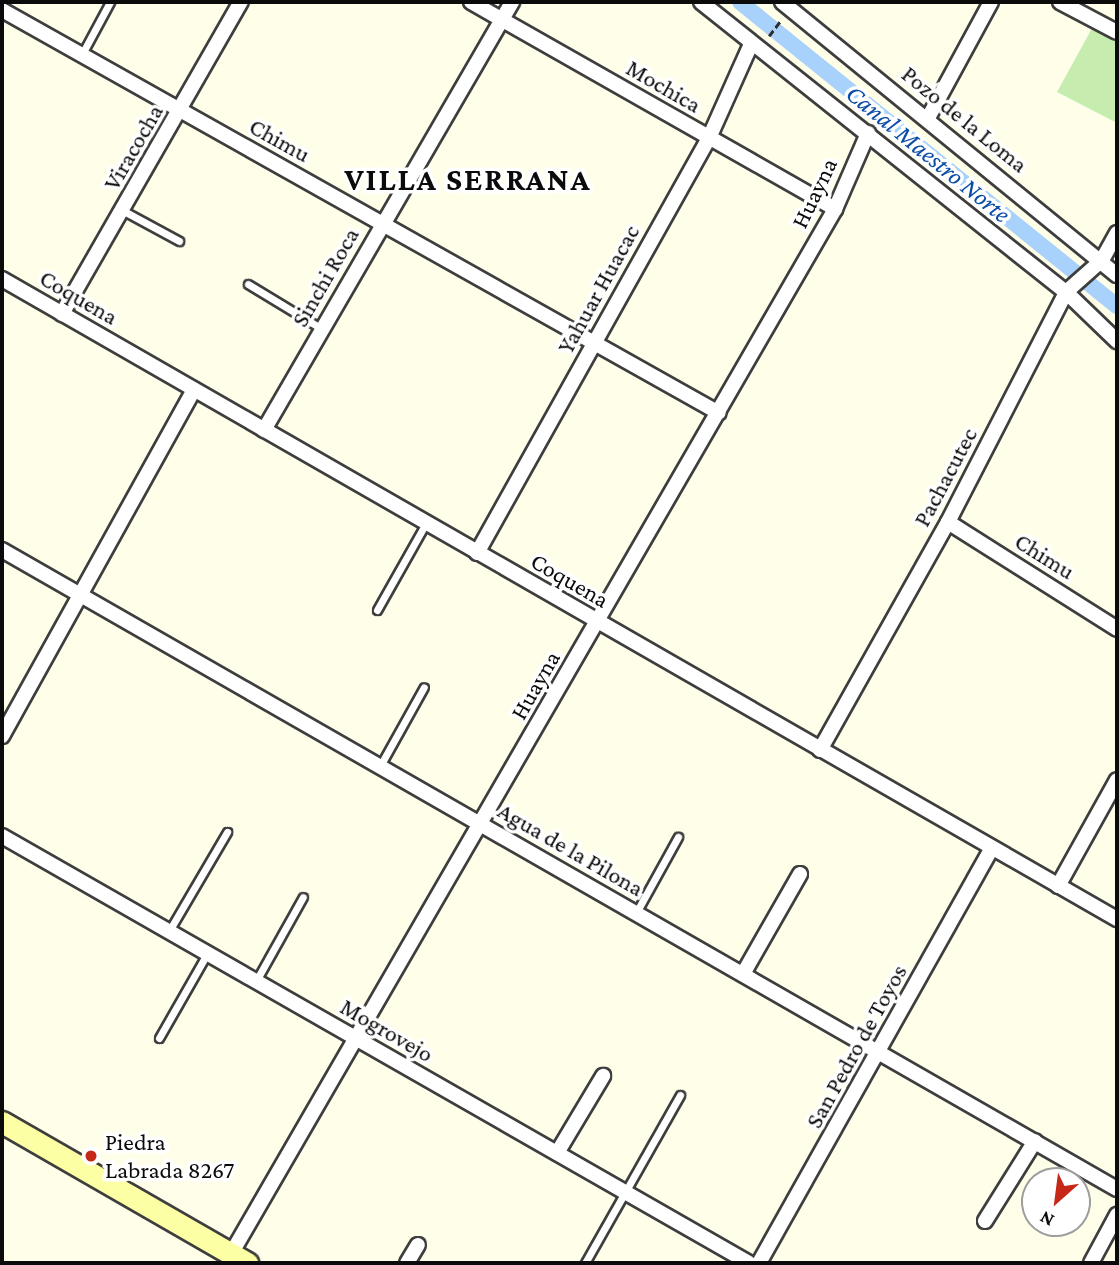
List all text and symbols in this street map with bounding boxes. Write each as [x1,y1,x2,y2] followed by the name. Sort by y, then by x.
[621,53,707,119] street label: Mochica
[896,59,1034,179] street label: Pozo de la Loma
[839,78,1017,230] water label: Canal Maestro Norte
[97,99,169,195] street label: Viracocha
[244,112,316,168] street label: Chimu
[785,153,843,233] street label: Huayna
[346,160,590,198] district label: VILLA SERRANA
[551,220,645,358] street label: Yahuar Huacac
[285,222,365,332] street label: Sinchi Roca
[35,263,123,331] street label: Coquena
[907,423,983,531] street label: Pachacutec
[1010,526,1080,586] street label: Chimu
[526,546,614,614] street label: Coquena
[504,646,566,724] street label: Huayna
[493,796,649,902] street label: Agua de la Pilona
[799,959,913,1133] street label: San Pedro de Toyos
[335,992,439,1068] street label: Mogrovejo
[105,1128,234,1184] place label: Piedra Labrada 8267
[83,1148,99,1164] marker: Piedra Labrada 8267
[1021,1167,1091,1237] north arrow
[1036,1207,1058,1232] text: N

